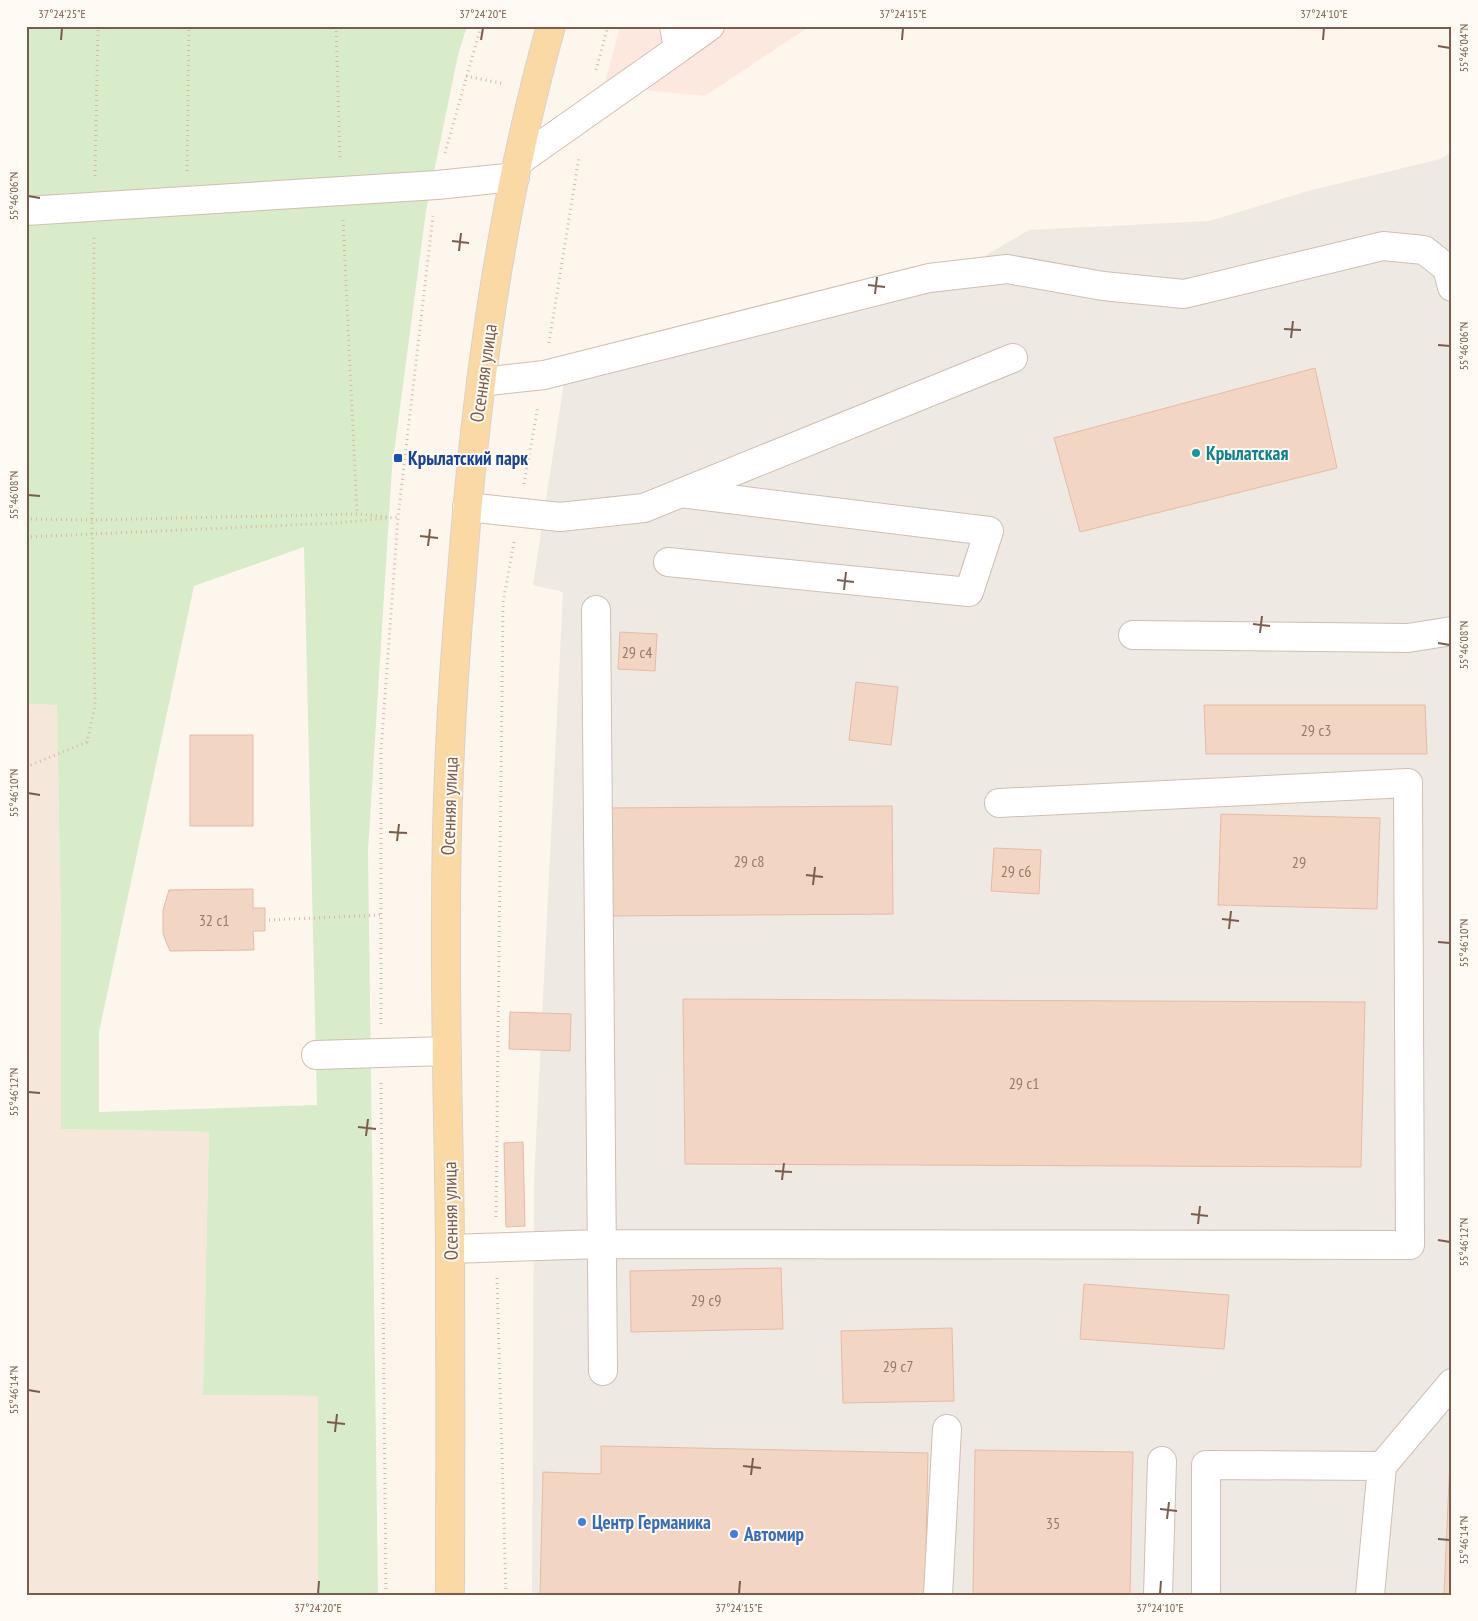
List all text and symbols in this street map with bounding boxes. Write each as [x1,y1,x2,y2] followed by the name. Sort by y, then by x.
[38,6,86,21] text: 37°24'25"E
[459,6,507,21] text: 37°24'20"E
[879,6,927,21] text: 37°24'15"E
[1300,6,1348,21] text: 37°24'10"E
[1456,24,1471,72] text: 55°46'04"N
[6,172,21,220] text: 55°46'06"N
[464,322,502,424] street label: Осенняя улица
[1456,322,1471,370] text: 55°46'06"N
[1206,441,1288,465] place label: Крылатская
[408,446,528,470] place label: Крылатский парк
[1190,447,1202,459] marker: Крылатская
[392,452,404,464] marker: Крылатский парк
[6,471,21,519] text: 55°46'08"N
[1456,621,1471,669] text: 55°46'08"N
[622,642,652,662] house number: 29 с4
[1301,720,1331,740] house number: 29 с3
[435,756,463,856] street label: Осенняя улица
[6,769,21,817] text: 55°46'10"N
[734,851,764,871] house number: 29 с8
[1292,852,1306,872] house number: 29
[1001,861,1031,881] house number: 29 с6
[199,910,229,930] house number: 32 с1
[1456,919,1471,967] text: 55°46'10"N
[6,1068,21,1116] text: 55°46'12"N
[1009,1073,1039,1093] house number: 29 с1
[437,1161,463,1261] street label: Осенняя улица
[1456,1218,1471,1266] text: 55°46'12"N
[691,1290,721,1310] house number: 29 с9
[883,1356,913,1376] house number: 29 с7
[6,1366,21,1414] text: 55°46'14"N
[592,1510,711,1534] place label: Центр Германика
[1046,1513,1060,1533] house number: 35
[576,1516,588,1528] marker: Центр Германика
[1456,1516,1471,1564] text: 55°46'14"N
[743,1522,804,1546] place label: Автомир
[728,1528,740,1540] marker: Автомир
[294,1600,342,1615] text: 37°24'20"E
[715,1600,763,1615] text: 37°24'15"E
[1136,1600,1184,1615] text: 37°24'10"E

